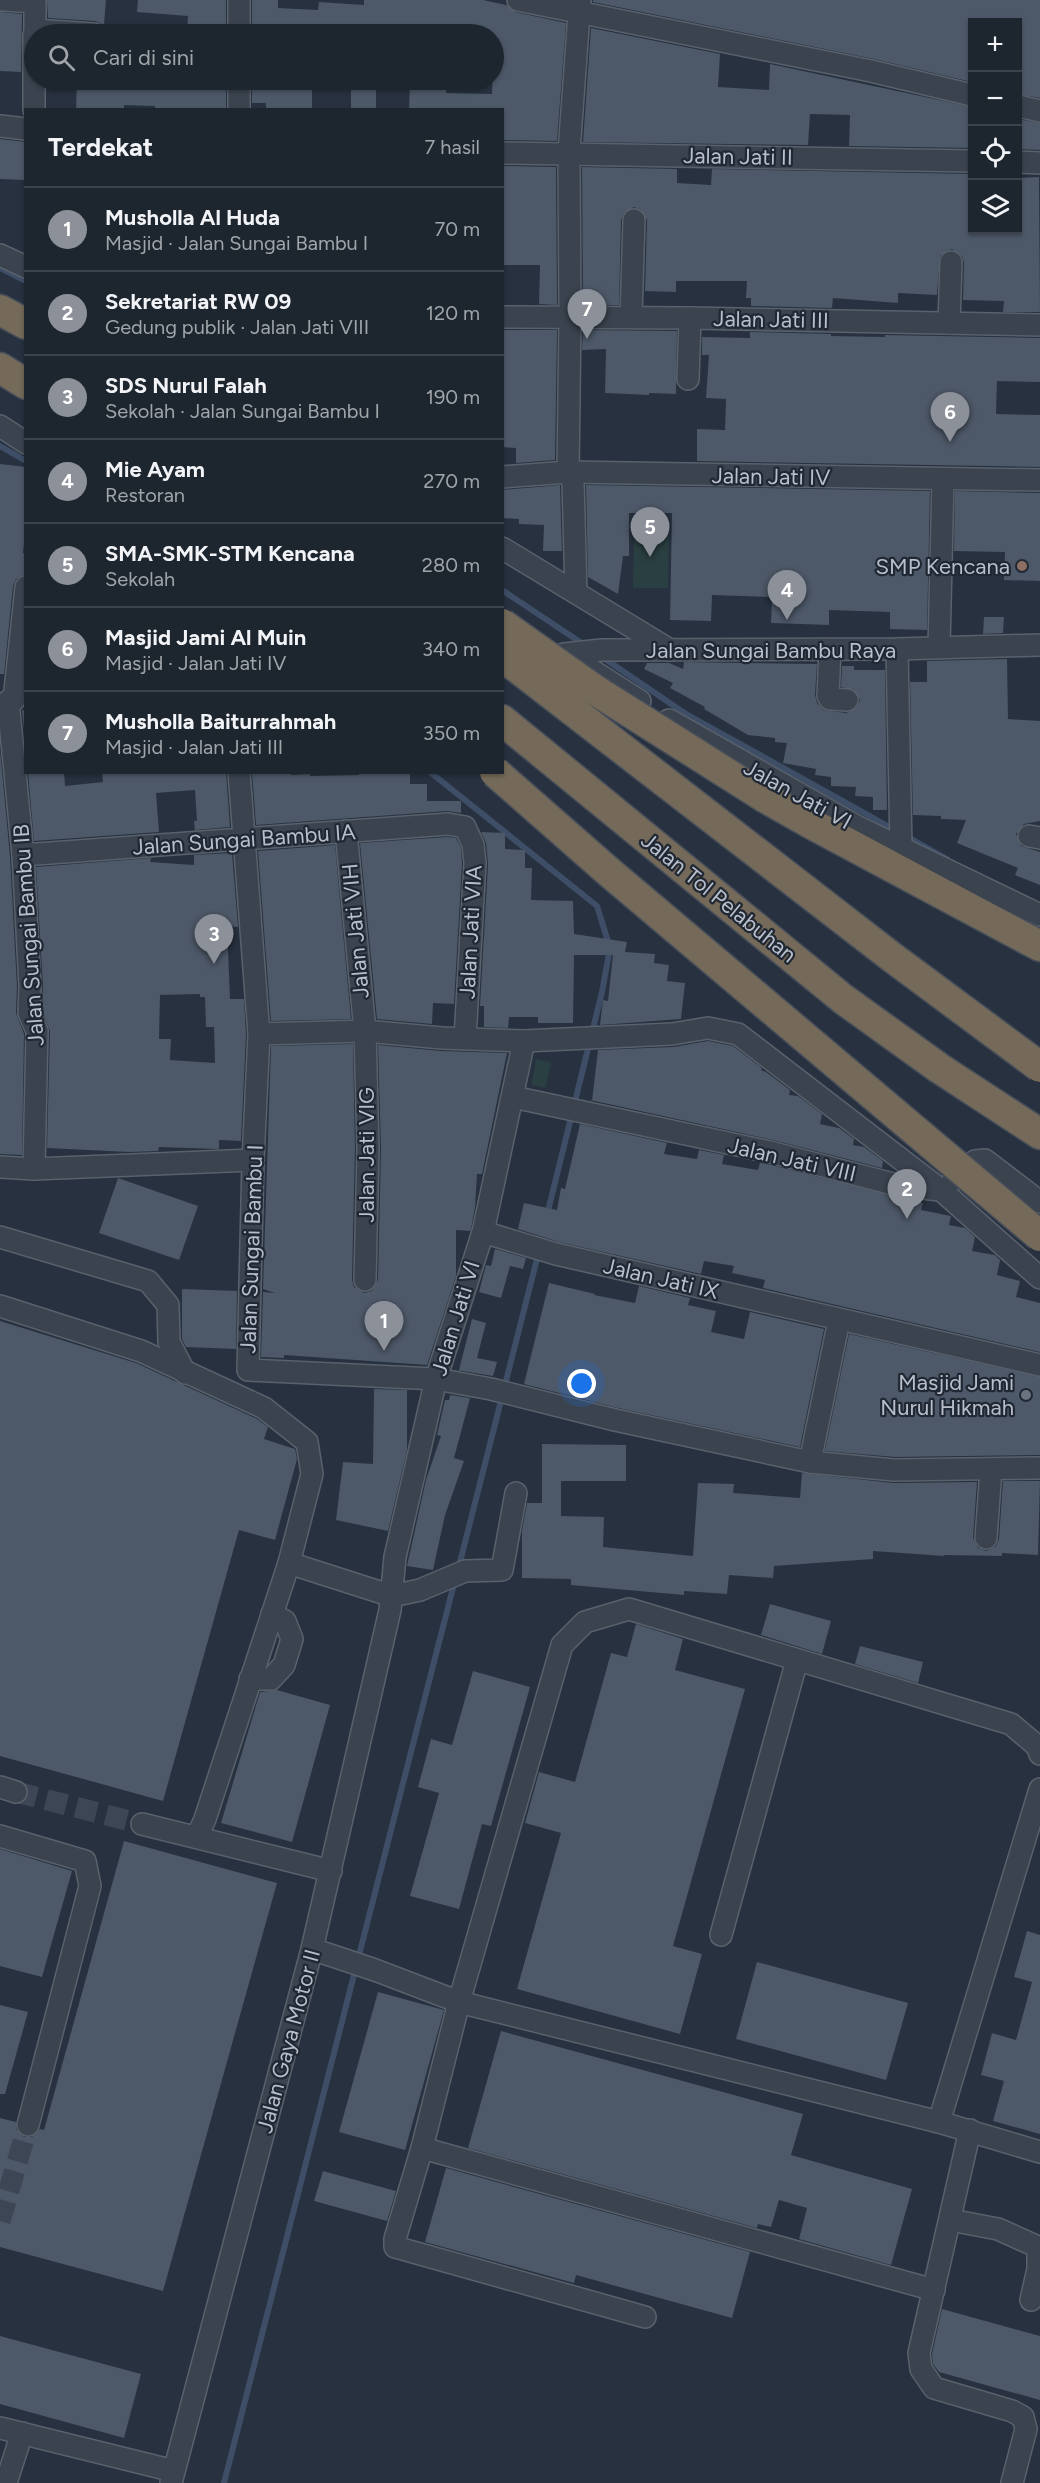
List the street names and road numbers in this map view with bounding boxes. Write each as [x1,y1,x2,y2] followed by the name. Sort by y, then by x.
[683,142,793,171] street label: Jalan Jati II
[713,305,829,334] street label: Jalan Jati III
[711,462,831,491] street label: Jalan Jati IV
[646,637,896,664] street label: Jalan Sungai Bambu Raya
[739,754,856,835] street label: Jalan Jati VI
[131,818,357,861] street label: Jalan Sungai Bambu IA
[7,823,50,1047] street label: Jalan Sungai Bambu IB
[636,827,802,968] street label: Jalan Tol Pelabuhan
[336,862,375,1000] street label: Jalan Jati VIH
[454,864,487,1000] street label: Jalan Jati VIA
[353,1087,380,1223] street label: Jalan Jati VIG
[725,1132,859,1187] street label: Jalan Jati VIII
[234,1144,269,1354] street label: Jalan Sungai Bambu I
[601,1252,721,1305] street label: Jalan Jati IX
[425,1257,486,1379] street label: Jalan Jati VI
[251,1946,326,2136] street label: Jalan Gaya Motor II

